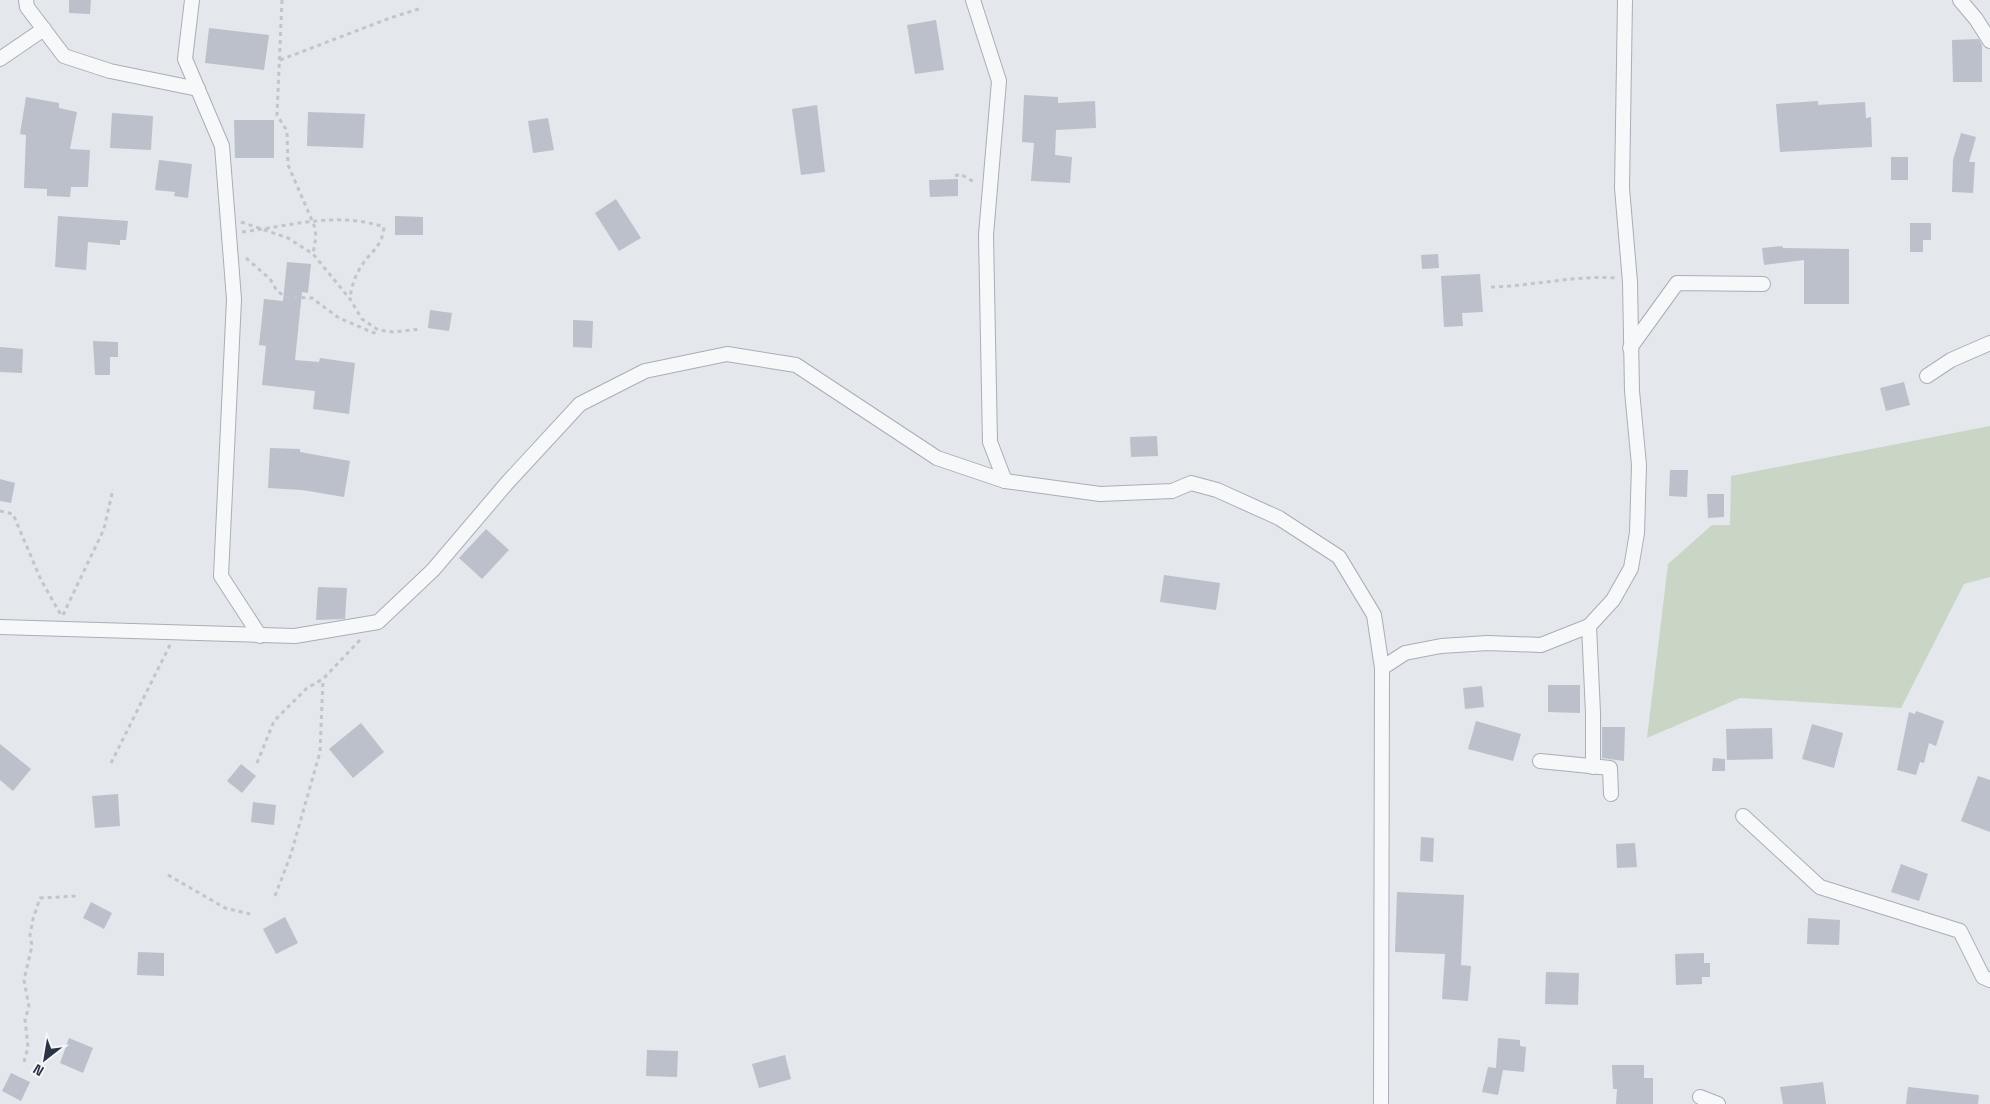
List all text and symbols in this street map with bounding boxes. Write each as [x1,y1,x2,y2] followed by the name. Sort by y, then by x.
[20,1034,70,1084] north arrow
[30,1060,47,1080] text: N

